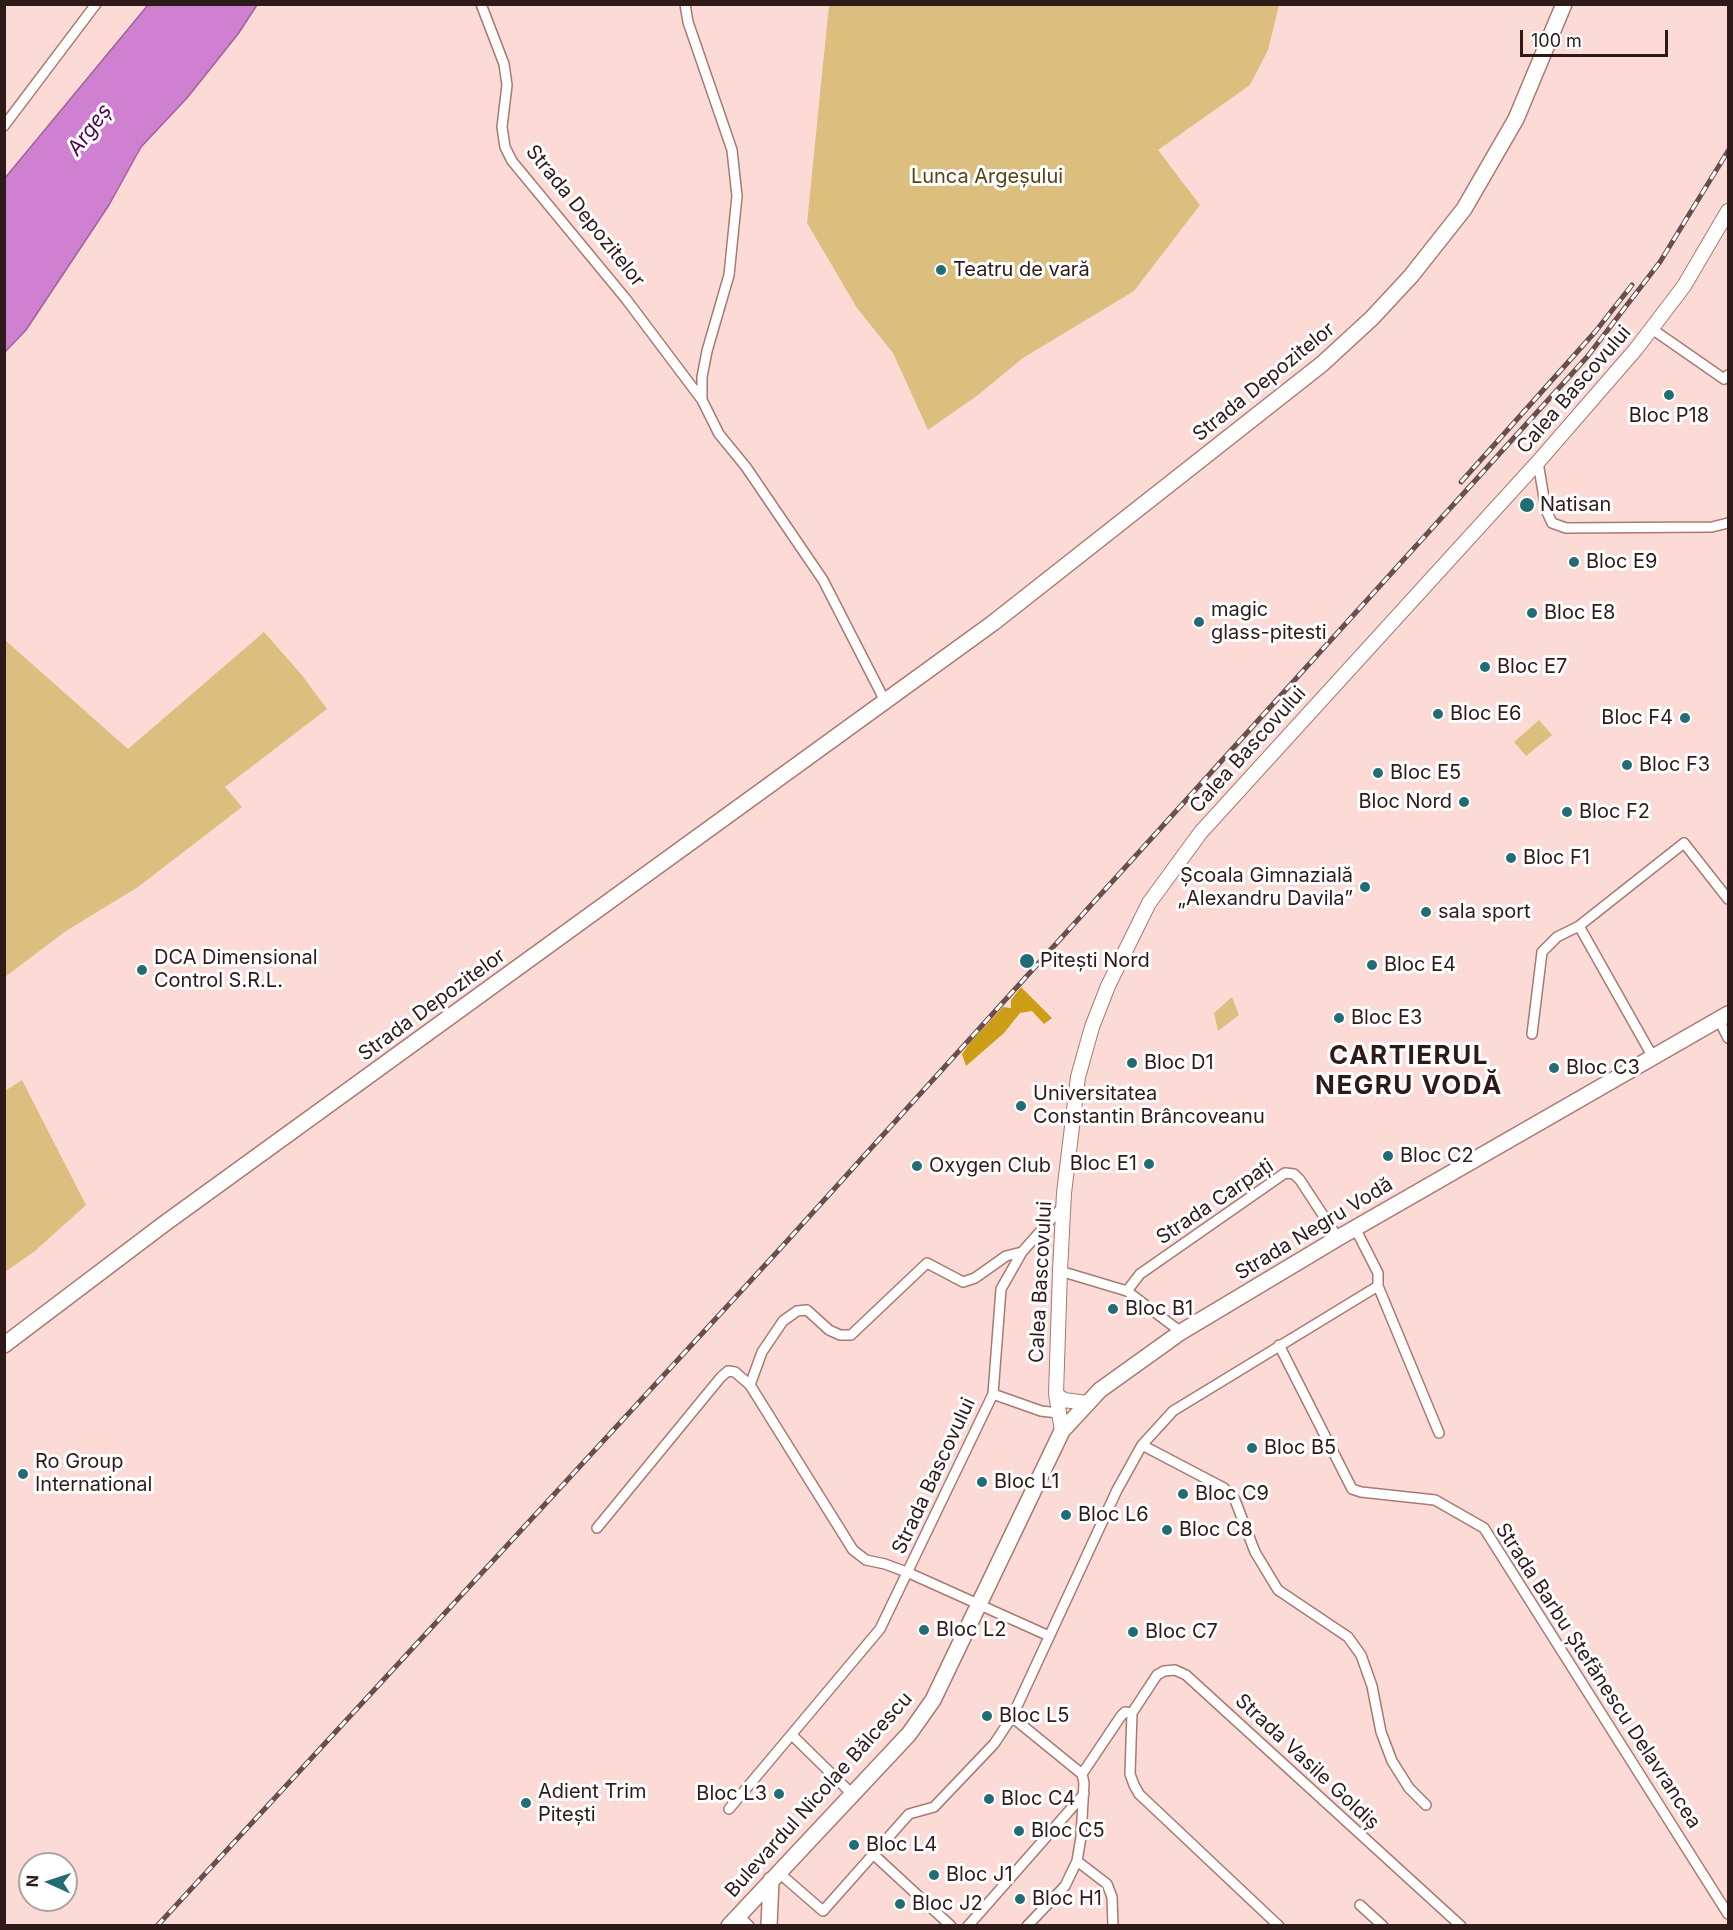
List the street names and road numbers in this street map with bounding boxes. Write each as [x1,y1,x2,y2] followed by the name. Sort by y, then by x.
[520,140,650,292] street label: Strada Depozitelor
[1188,317,1340,447] street label: Strada Depozitelor
[1512,321,1636,459] street label: Calea Bascovului
[1185,682,1311,818] street label: Calea Bascovului
[354,944,510,1066] street label: Strada Depozitelor
[1152,1154,1278,1250] street label: Strada Carpați
[1231,1172,1397,1286] street label: Strada Negru Vodă
[1025,1201,1057,1363] street label: Calea Bascovului
[887,1394,981,1558] street label: Strada Bascovului
[1490,1519,1706,1833] street label: Strada Barbu Ștefănescu Delavrancea
[720,1687,918,1903] street label: Bulevardul Nicolae Bălcescu
[1230,1689,1384,1835] street label: Strada Vasile Goldiș

